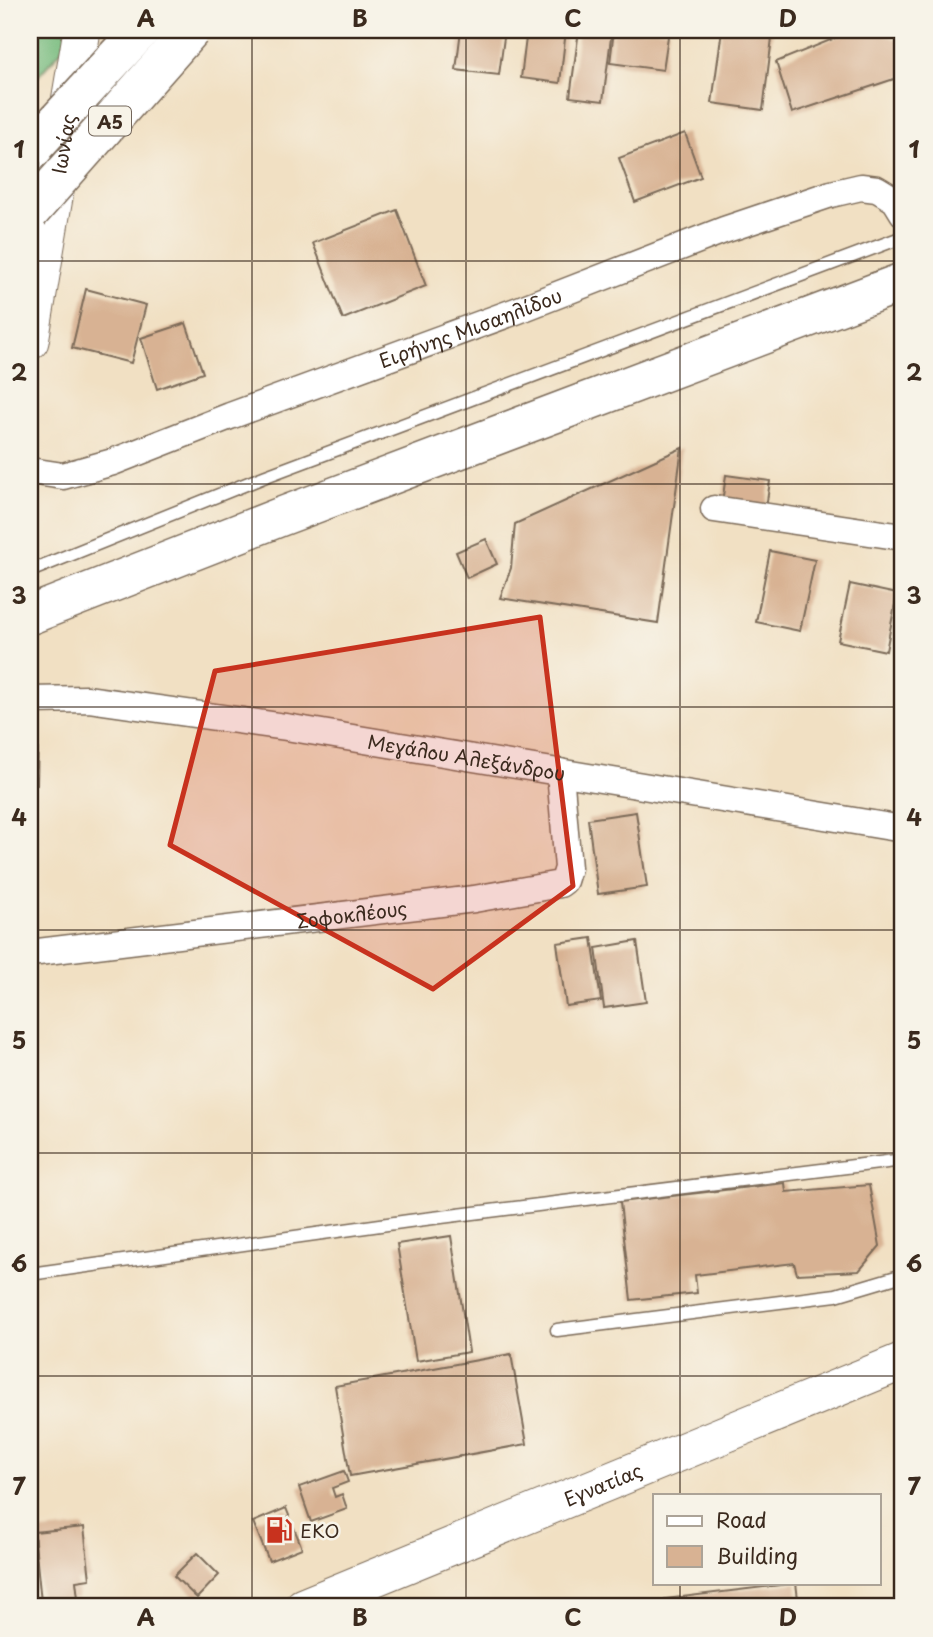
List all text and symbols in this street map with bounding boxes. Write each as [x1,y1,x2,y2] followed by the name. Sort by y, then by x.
[137,0,155,35] text: A
[352,0,368,35] text: B
[564,0,582,35] text: C
[779,0,797,35] text: D
[89,106,131,136] road number: Α5
[44,111,82,176] street label: Ιωνίας
[14,131,25,166] text: 1
[909,131,920,166] text: 1
[375,281,566,374] street label: Ειρήνης Μισαηλίδου
[11,354,27,389] text: 2
[906,354,922,389] text: 2
[11,577,27,612] text: 3
[906,577,922,612] text: 3
[366,727,568,787] street label: Μεγάλου Αλεξάνδρου
[11,799,27,834] text: 4
[906,799,922,834] text: 4
[295,893,408,934] street label: Σοφοκλέους
[12,1022,26,1057] text: 5
[907,1022,921,1057] text: 5
[11,1245,27,1280] text: 6
[906,1245,922,1280] text: 6
[559,1455,646,1513] street label: Εγνατίας
[12,1468,26,1503] text: 7
[907,1468,921,1503] text: 7
[653,1494,880,1584] legend
[716,1503,767,1535] text: Road
[264,1515,294,1545] fuel station icon: EKO
[300,1516,340,1544] place label: EKO
[716,1539,798,1571] text: Building
[137,1599,155,1634] text: A
[352,1599,368,1634] text: B
[564,1599,582,1634] text: C
[779,1599,797,1634] text: D

